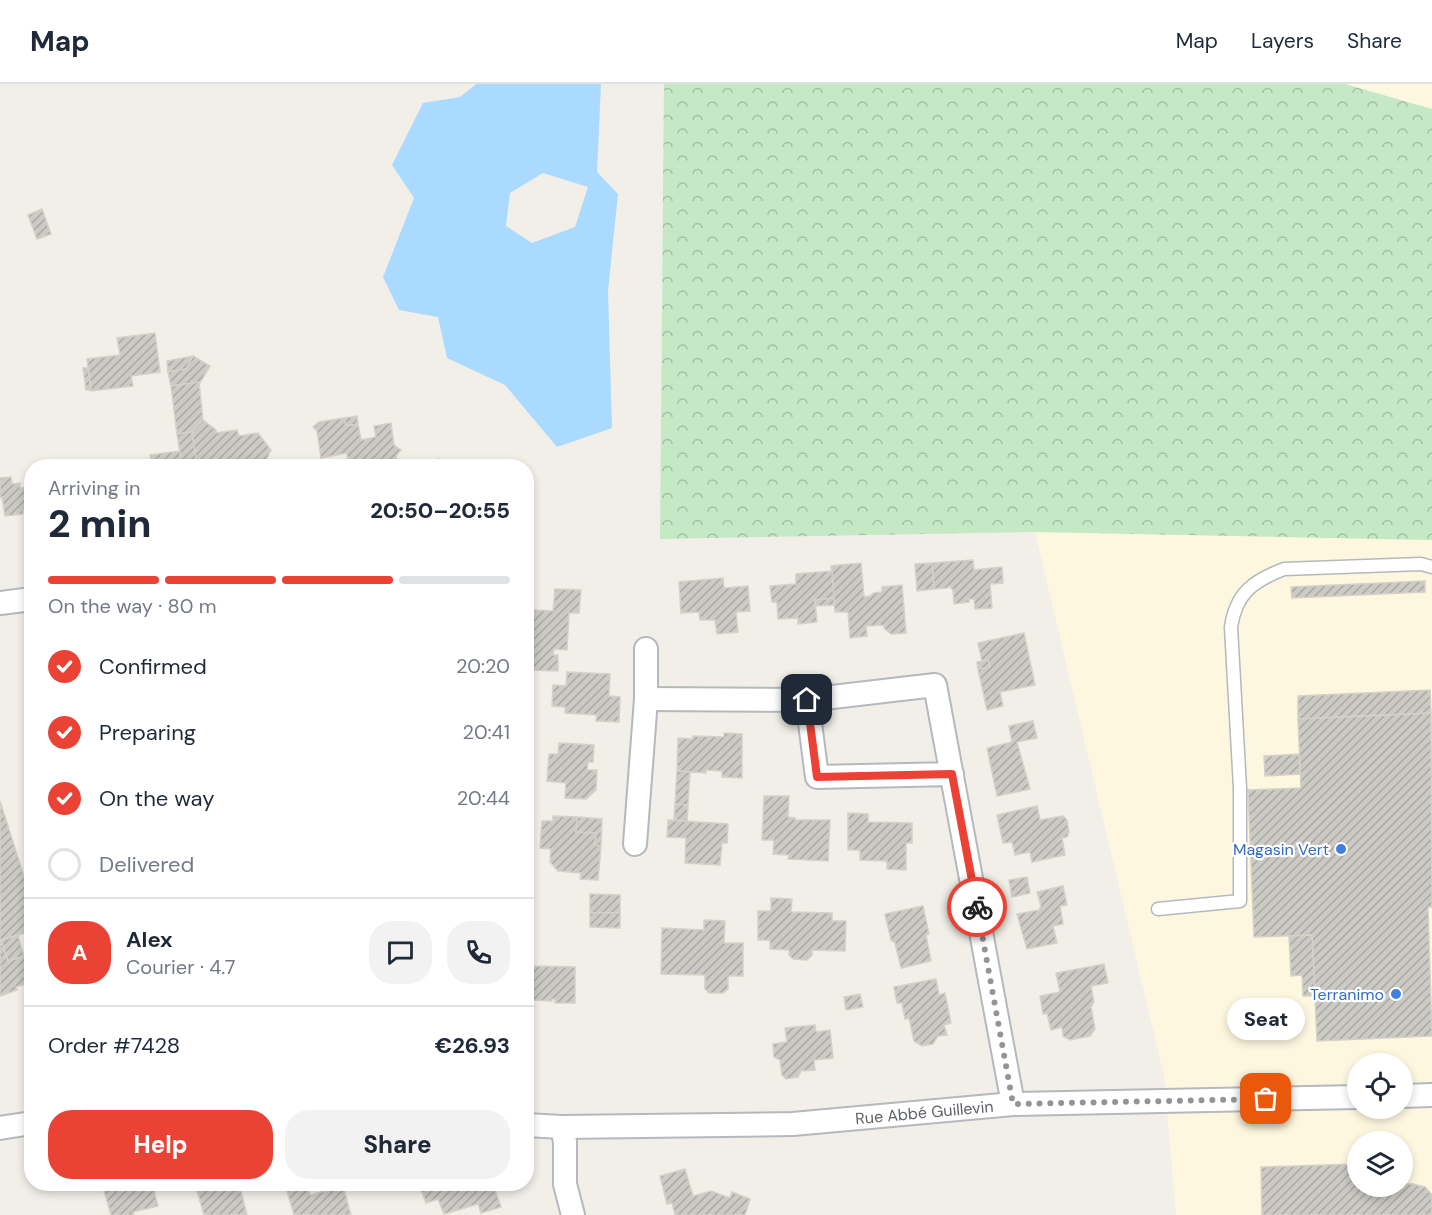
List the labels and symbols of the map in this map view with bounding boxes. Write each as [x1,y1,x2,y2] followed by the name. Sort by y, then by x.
[781,674,832,725] pin
[1233,839,1329,860] place label: Magasin Vert
[1334,842,1348,856] marker: Magasin Vert
[947,877,1007,937] courier
[1310,984,1384,1005] place label: Terranimo
[1389,987,1403,1001] marker: Terranimo
[1227,997,1305,1039] callout: Seat
[1240,1073,1291,1124] pin
[854,1095,994,1129] street label: Rue Abbé Guillevin

